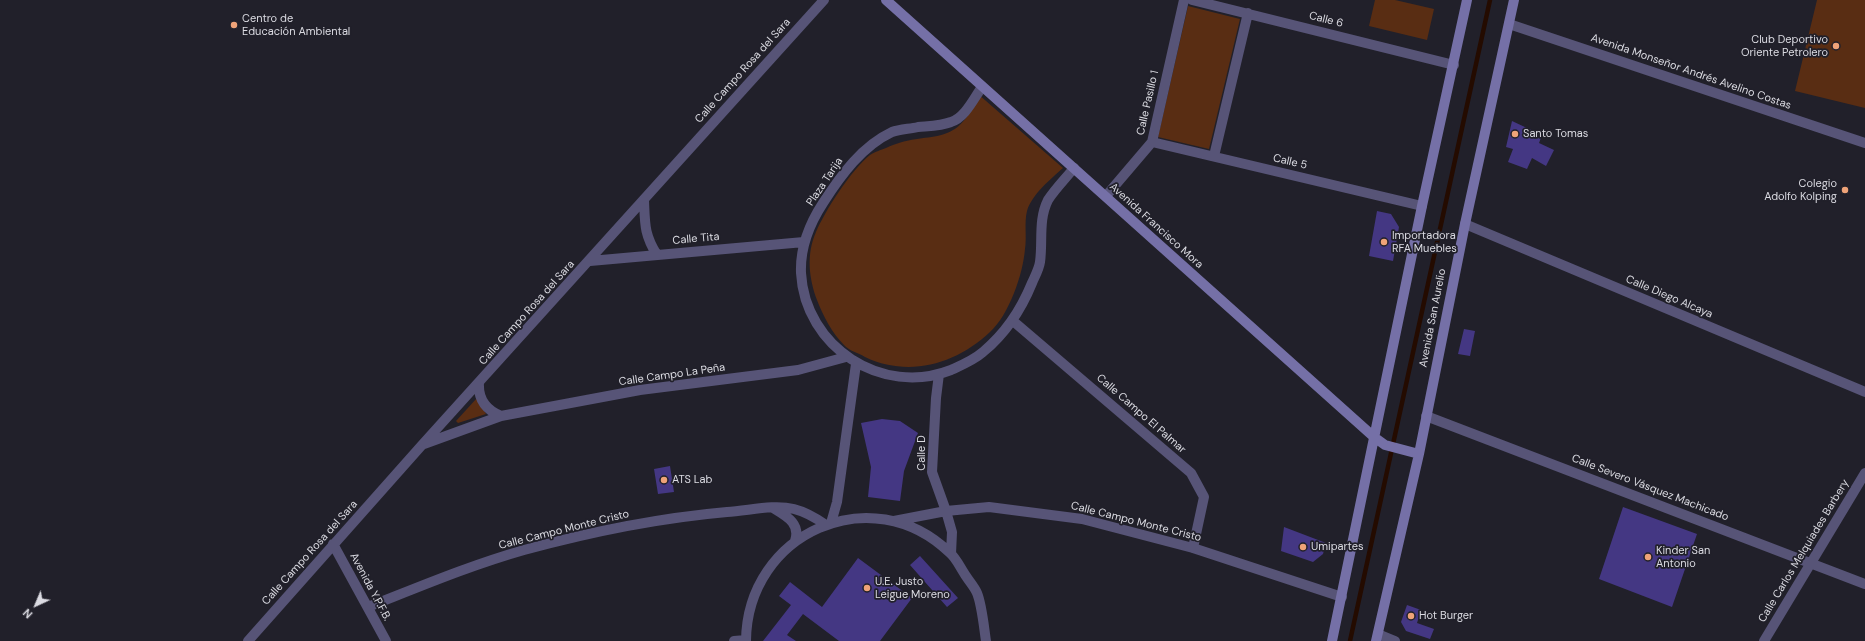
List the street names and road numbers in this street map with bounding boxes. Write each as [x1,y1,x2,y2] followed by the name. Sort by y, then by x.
[1307,9,1345,31] street label: Calle 6
[693,16,793,126] street label: Calle Campo Rosa del Sara
[1589,31,1793,113] street label: Avenida Monseñor Andrés Avelino Costas
[1134,69,1162,137] street label: Calle Pasillo 1
[1272,152,1308,172] street label: Calle 5
[804,155,846,209] street label: Plaza Tarija
[1106,180,1206,272] street label: Avenida Francisco Mora
[672,230,720,248] street label: Calle Tita
[477,258,577,368] street label: Calle Campo Rosa del Sara
[1417,268,1449,368] street label: Avenida San Aurelio
[1623,273,1715,321] street label: Calle Diego Alcaya
[618,361,726,389] street label: Calle Campo La Peña
[1094,372,1188,456] street label: Calle Campo El Palmar
[915,435,929,471] street label: Calle D
[1570,452,1730,524] street label: Calle Severo Vásquez Machicado
[1756,477,1852,625] street label: Calle Carlos Melquiades Barbery
[260,498,360,608] street label: Calle Campo Rosa del Sara
[1069,499,1203,545] street label: Calle Campo Monte Cristo
[497,507,631,553] street label: Calle Campo Monte Cristo
[347,551,393,623] street label: Avenida Y.P.F.B.

